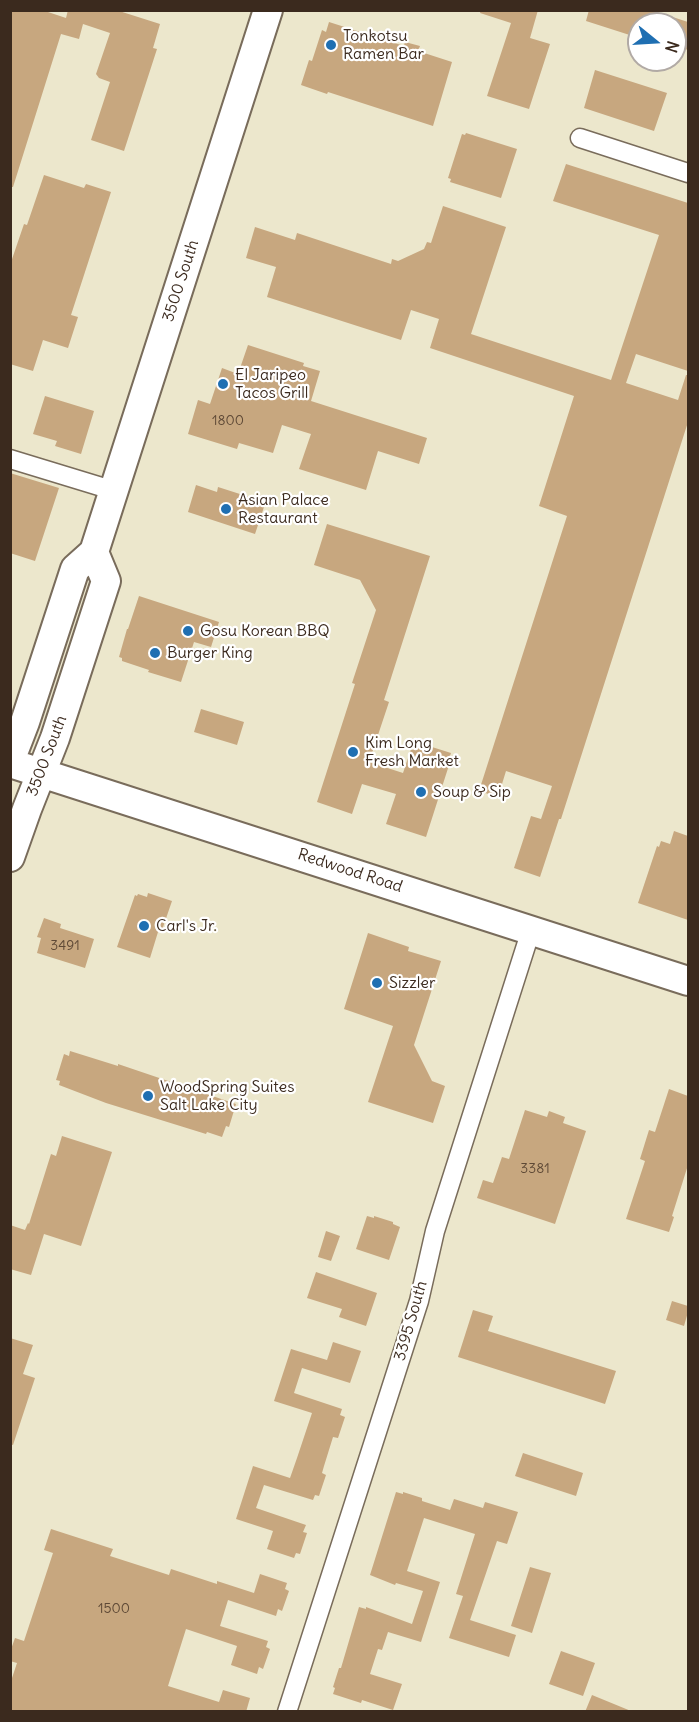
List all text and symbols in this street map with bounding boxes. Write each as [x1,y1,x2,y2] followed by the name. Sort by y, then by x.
[627,12,687,72] north arrow
[343,26,424,64] place label: Tonkotsu Ramen Bar
[324,38,338,52] marker: Tonkotsu Ramen Bar
[661,39,683,55] text: N
[159,238,203,324] street label: 3500 South
[235,365,308,403] place label: El Jaripeo Tacos Grill
[216,377,230,391] marker: El Jaripeo Tacos Grill
[212,413,244,429] house number: 1800
[238,490,329,528] place label: Asian Palace Restaurant
[219,502,233,516] marker: Asian Palace Restaurant
[200,621,330,641] place label: Gosu Korean BBQ
[181,624,195,638] marker: Gosu Korean BBQ
[167,643,253,663] place label: Burger King
[148,646,162,660] marker: Burger King
[23,713,71,799] street label: 3500 South
[365,733,459,771] place label: Kim Long Fresh Market
[346,745,360,759] marker: Kim Long Fresh Market
[433,782,511,802] place label: Soup & Sip
[414,785,428,799] marker: Soup & Sip
[295,845,405,897] street label: Redwood Road
[156,916,217,936] place label: Carl's Jr.
[137,919,151,933] marker: Carl's Jr.
[50,938,80,954] house number: 3491
[389,973,436,993] place label: Sizzler
[370,976,384,990] marker: Sizzler
[160,1077,294,1115] place label: WoodSpring Suites Salt Lake City
[141,1089,155,1103] marker: WoodSpring Suites Salt Lake City
[520,1161,550,1177] house number: 3381
[390,1279,432,1363] street label: 3395 South
[98,1601,130,1617] house number: 1500

